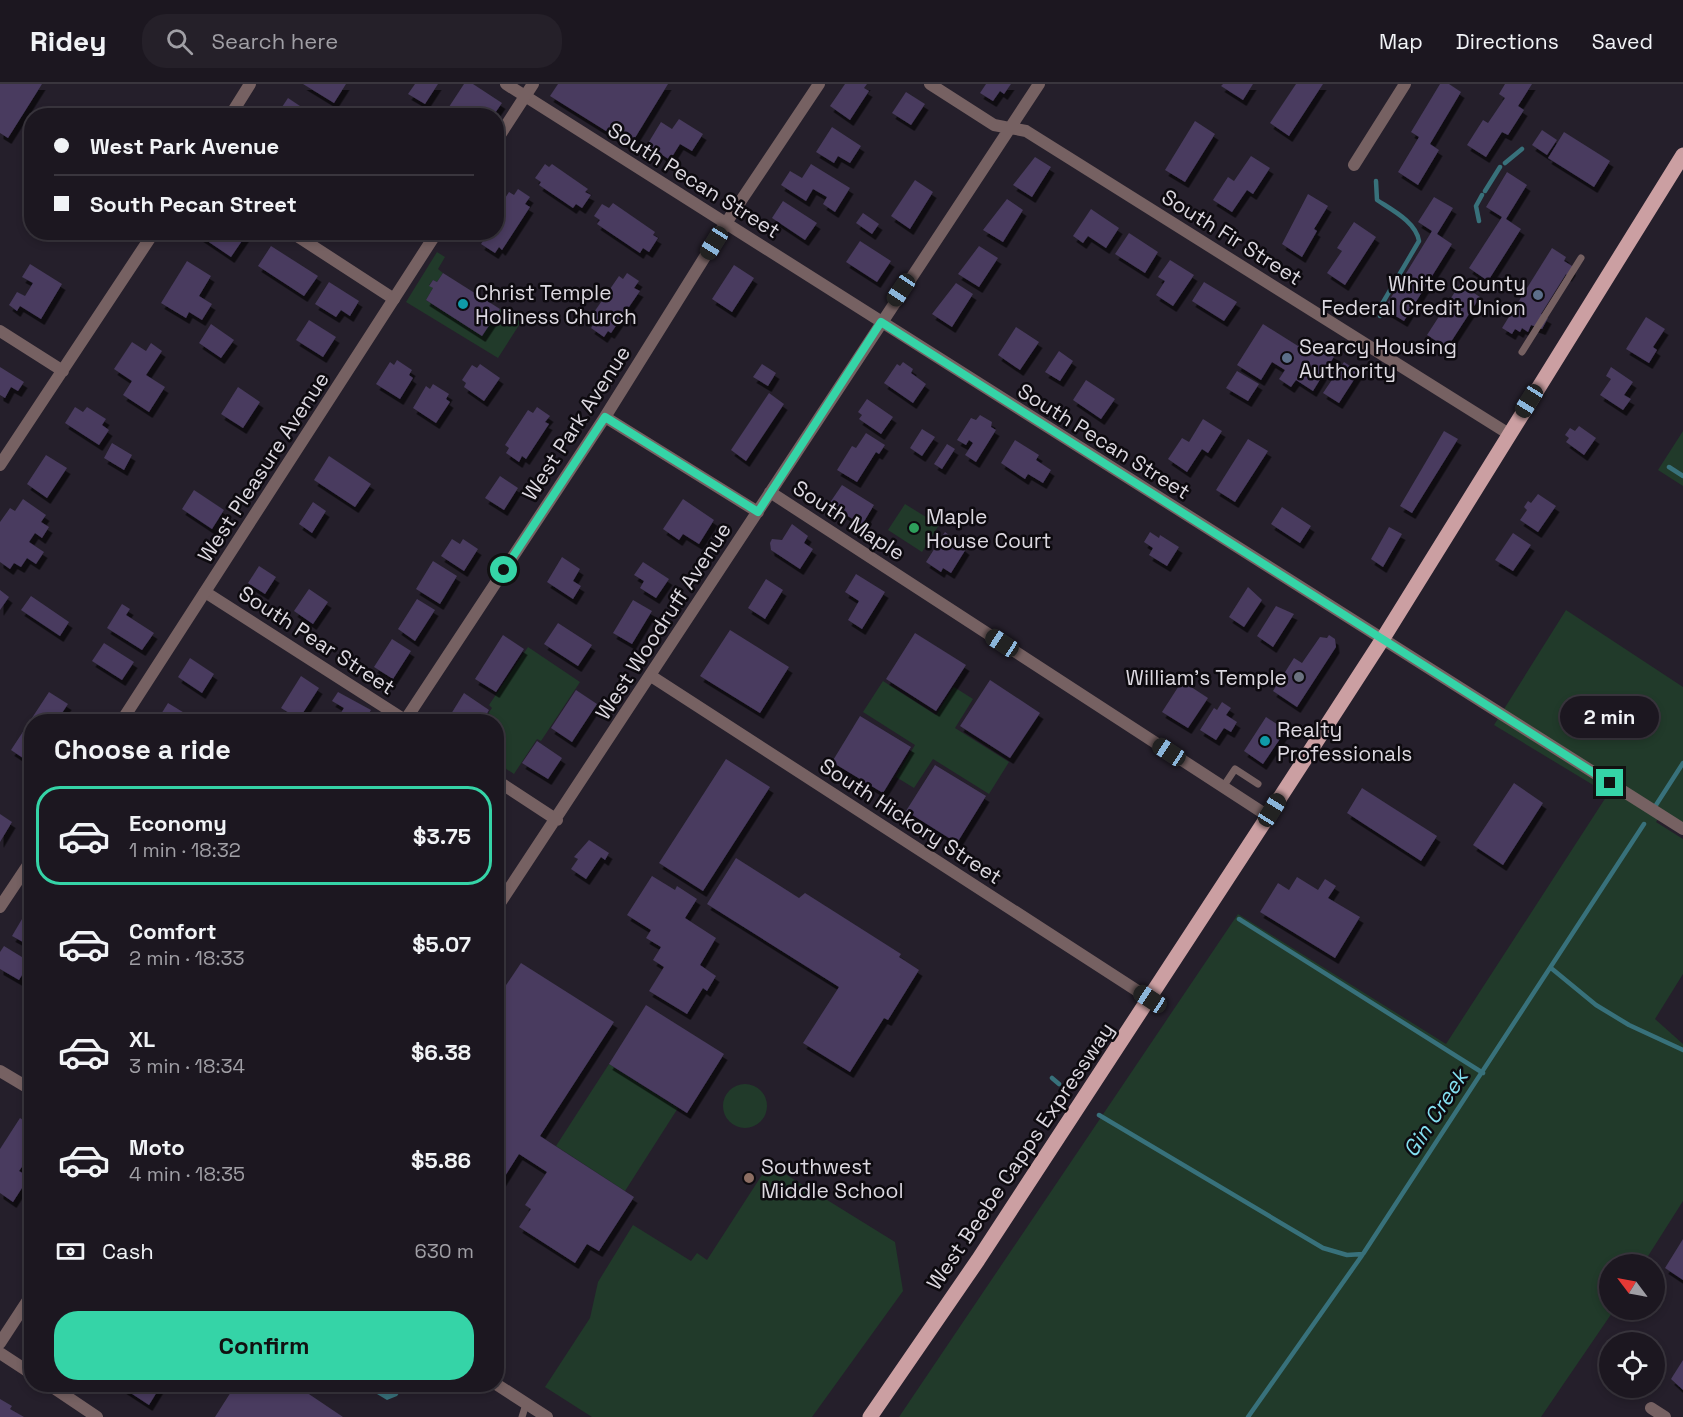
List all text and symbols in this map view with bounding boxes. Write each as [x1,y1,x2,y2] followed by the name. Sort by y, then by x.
[142,14,562,68] search box
[30,23,106,59] text: Ridey
[163,25,196,58] icon: search
[211,27,338,55] text: Search here
[1379,28,1423,55] text: Map
[1456,28,1559,55] text: Directions
[1592,28,1653,55] text: Saved
[603,116,785,244] street label: South Pecan Street
[90,132,279,160] text: West Park Avenue
[1157,183,1307,291] street label: South Fir Street
[90,190,297,218] text: South Pecan Street
[697,223,731,263] car
[883,270,919,310] car
[1321,270,1526,321] place label: White County Federal Credit Union
[475,279,637,330] place label: Christ Temple Holiness Church
[1531,288,1545,302] marker: White County Federal Credit Union
[456,297,470,311] marker: Christ Temple Holiness Church
[1299,333,1457,384] place label: Searcy Housing Authority
[516,340,636,506] street label: West Park Avenue
[1280,351,1294,365] marker: Searcy Housing Authority
[191,367,335,567] street label: West Pleasure Avenue
[1013,377,1195,505] street label: South Pecan Street
[1512,381,1546,421] car
[788,474,910,566] street label: South Maple
[926,503,1051,554] place label: Maple House Court
[589,517,737,725] street label: West Woodruff Avenue
[907,521,921,535] marker: Maple House Court
[490,556,517,583] route start
[234,579,400,701] street label: South Pear Street
[982,626,1022,660] car
[1126,664,1287,691] place label: William's Temple
[1292,670,1306,684] marker: William's Temple
[1560,696,1660,738] callout: 2 min
[1584,704,1635,730] text: 2 min
[1277,716,1412,767] place label: Realty Professionals
[54,732,231,767] text: Choose a ride
[1258,734,1272,748] marker: Realty Professionals
[1149,735,1189,769] car
[815,752,1007,890] street label: South Hickory Street
[1596,769,1623,796] route end
[1255,790,1289,830] car
[57,809,111,863] icon: car
[129,809,227,837] text: Economy
[413,822,471,850] text: $3.75
[129,837,241,863] text: 1 min · 18:32
[57,917,111,971] icon: car
[129,917,217,945] text: Comfort
[412,930,471,958] text: $5.07
[129,945,245,971] text: 2 min · 18:33
[1130,982,1170,1016] car
[920,1017,1120,1295] street label: West Beebe Capps Expressway
[57,1025,111,1079] icon: car
[129,1025,155,1053] text: XL
[411,1038,471,1066] text: $6.38
[129,1053,245,1079] text: 3 min · 18:34
[1396,1062,1475,1162] water label: Gin Creek
[57,1133,111,1187] icon: car
[129,1133,185,1161] text: Moto
[411,1146,471,1174] text: $5.86
[761,1153,904,1204] place label: Southwest Middle School
[129,1161,245,1187] text: 4 min · 18:35
[742,1171,756,1185] marker: Southwest Middle School
[54,1235,87,1268] icon: cash
[102,1237,154,1265] text: Cash
[415,1238,474,1264] text: 630 m
[1599,1254,1665,1320] north arrow
[1599,1254,1665,1398] map controls
[54,1311,474,1380] button: Confirm
[1599,1332,1665,1398] button: locate

